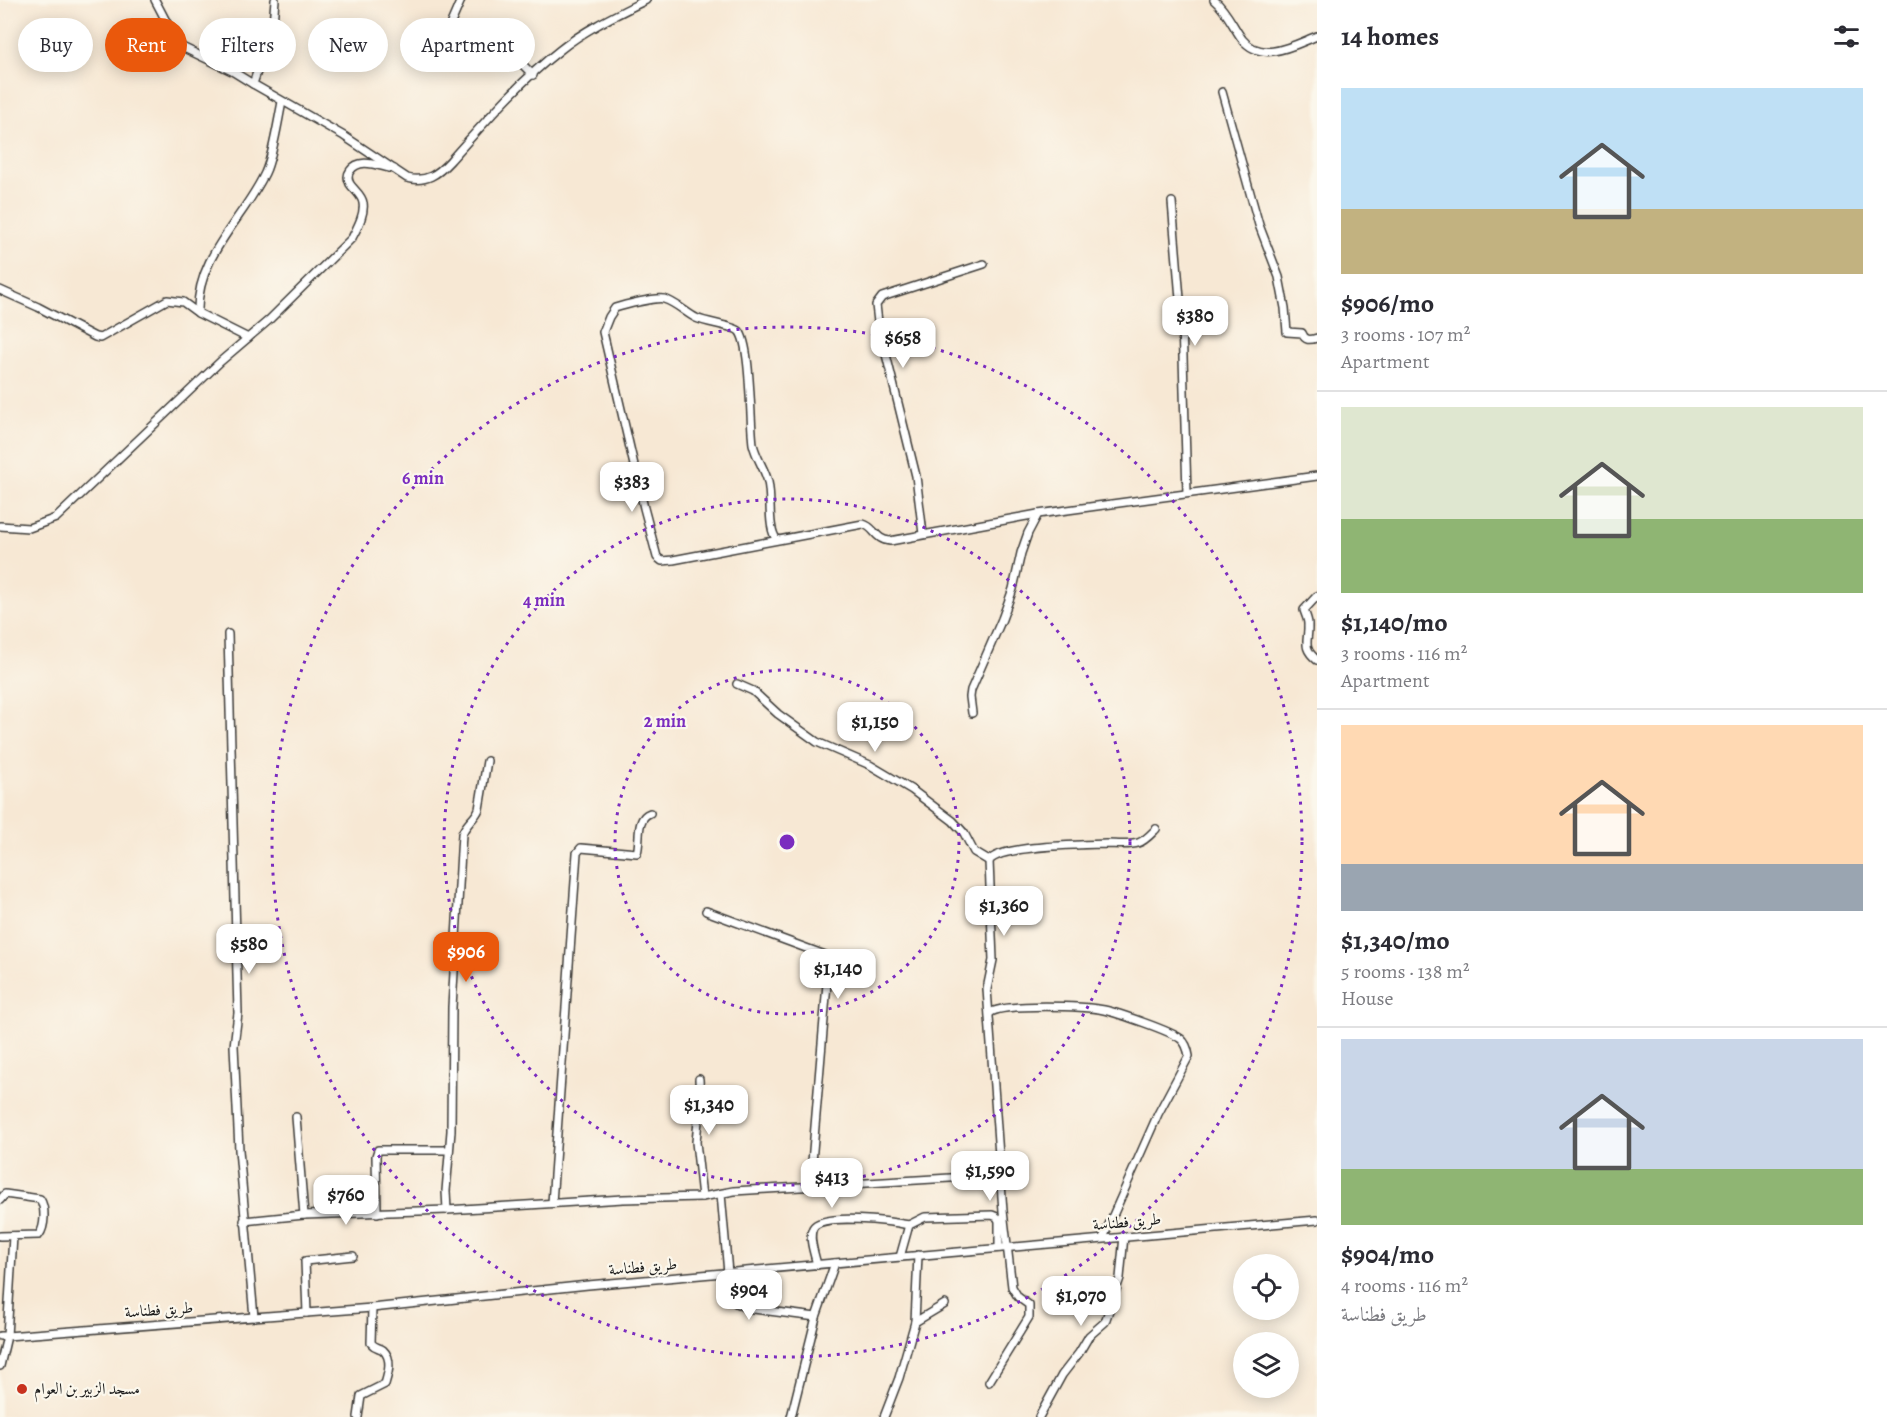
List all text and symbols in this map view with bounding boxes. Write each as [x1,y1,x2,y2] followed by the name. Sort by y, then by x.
[18,18,93,72] chip: Buy
[105,18,187,72] chip: Rent
[199,18,296,72] chip: Filters
[308,18,388,72] chip: New
[400,18,535,72] chip: Apartment
[1341,19,1439,54] text: 14 homes
[1830,20,1863,53] icon: filters
[1548,127,1656,235] icon: home
[1341,286,1434,321] text: $906/mo
[1159,296,1231,347] pin: $380
[1176,302,1214,329] text: $380
[867,318,939,369] pin: $658
[1341,321,1470,348] text: 3 rooms · 107 m²
[885,324,921,351] text: $658
[1341,348,1430,375] text: Apartment
[1548,446,1656,554] icon: home
[596,462,668,513] pin: $383
[402,466,444,490] text: 6 min
[614,468,650,495] text: $383
[523,588,565,612] text: 4 min
[1341,605,1448,640] text: $1,140/mo
[1341,640,1467,667] text: 3 rooms · 116 m²
[1341,667,1430,694] text: Apartment
[826,702,924,753] pin: $1,150
[851,708,899,735] text: $1,150
[644,709,686,733] text: 2 min
[1548,764,1656,872] icon: home
[777,832,797,852] centre of rings
[955,886,1053,937] pin: $1,360
[979,892,1029,919] text: $1,360
[1341,923,1450,958] text: $1,340/mo
[213,924,285,975] pin: $580
[230,930,268,957] text: $580
[430,932,502,983] pin: $906
[447,938,485,965] text: $906
[789,949,887,1000] pin: $1,140
[814,955,862,982] text: $1,140
[1341,958,1470,985] text: 5 rooms · 138 m²
[1341,985,1393,1012] text: House
[1548,1078,1656,1186] icon: home
[660,1085,758,1136] pin: $1,340
[684,1091,734,1118] text: $1,340
[941,1151,1039,1202] pin: $1,590
[965,1157,1015,1184] text: $1,590
[796,1158,868,1209] pin: $413
[815,1164,849,1191] text: $413
[310,1175,382,1226] pin: $760
[327,1181,365,1208] text: $760
[1092,1208,1162,1236] street label: طريق فطناسة
[1341,1237,1434,1272] text: $904/mo
[608,1253,678,1281] street label: طريق فطناسة
[1233,1254,1299,1398] map controls
[1233,1254,1299,1320] button: locate
[713,1270,785,1321] pin: $904
[1341,1272,1468,1299] text: 4 rooms · 116 m²
[730,1276,768,1303] text: $904
[1032,1276,1130,1327] pin: $1,070
[1056,1282,1106,1309] text: $1,070
[124,1297,194,1323] street label: طريق فطناسة
[1341,1301,1427,1328] text: طريق فطناسة
[1233,1332,1299,1398] button: layers
[34,1378,140,1403] place label: مسجد الزبير بن العوام
[15,1382,29,1396] marker: مسجد الزبير بن العوام

